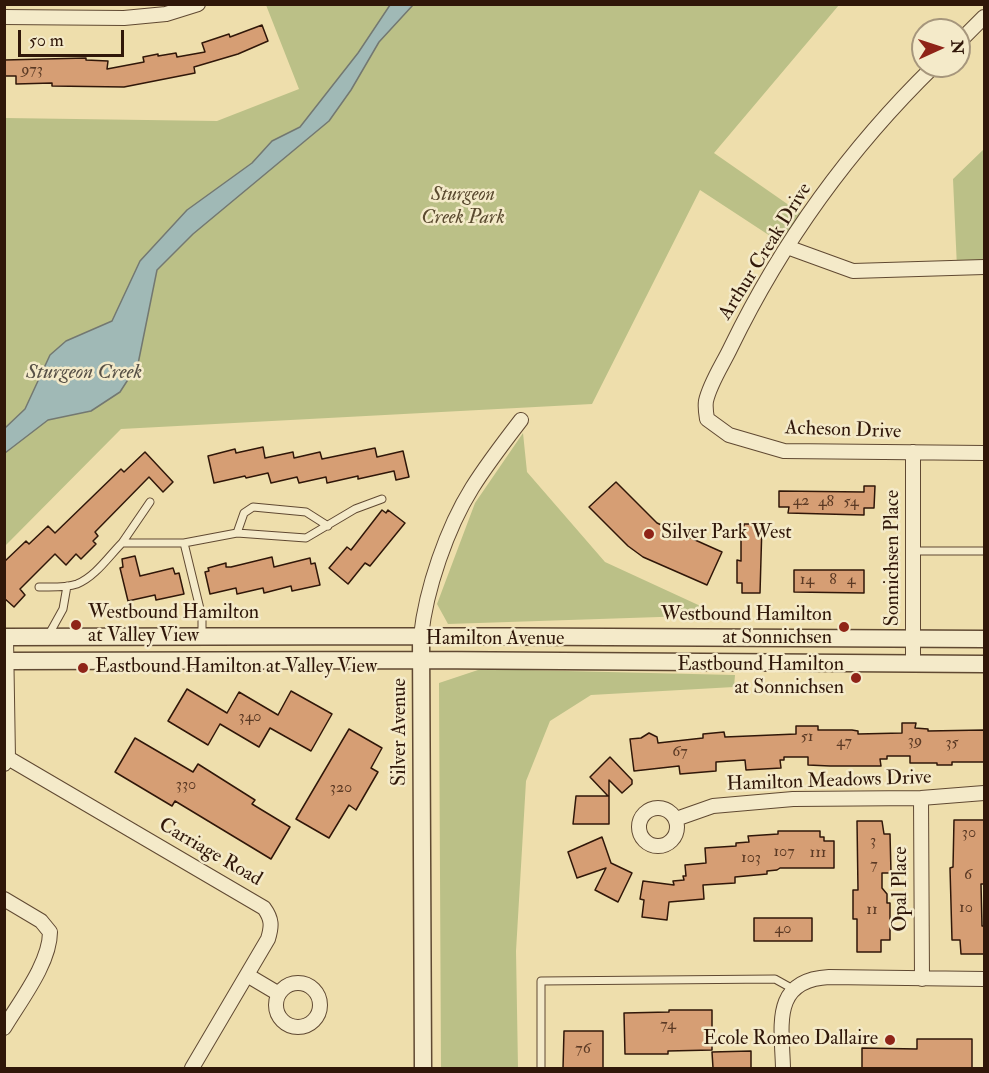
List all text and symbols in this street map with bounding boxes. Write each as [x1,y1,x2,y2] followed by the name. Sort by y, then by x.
[21,18,128,56] scale bar
[911,18,971,78] north arrow
[29,29,64,52] text: 50 m
[947,39,967,55] text: N
[21,61,43,81] house number: 973
[714,179,818,325] street label: Arthur Creak Drive
[421,184,505,231] park label: Sturgeon Creek Park
[26,360,142,386] water label: Sturgeon Creek
[784,417,902,445] street label: Acheson Drive
[882,490,906,626] street label: Sonnichsen Place
[793,492,809,512] house number: 42
[818,493,834,513] house number: 48
[843,493,859,513] house number: 54
[661,522,792,546] place label: Silver Park West
[642,527,656,541] marker: Silver Park West
[800,571,814,591] house number: 14
[829,571,837,591] house number: 8
[847,571,855,591] house number: 4
[88,602,259,649] place label: Westbound Hamilton at Valley View
[661,604,832,651] place label: Westbound Hamilton at Sonnichsen
[69,618,83,632] marker: Westbound Hamilton at Valley View
[837,620,851,634] marker: Westbound Hamilton at Sonnichsen
[426,628,564,652] street label: Hamilton Avenue
[677,654,844,701] place label: Eastbound Hamilton at Sonnichsen
[95,656,377,680] place label: Eastbound Hamilton at Valley View
[76,661,90,675] marker: Eastbound Hamilton at Valley View
[849,671,863,685] marker: Eastbound Hamilton at Sonnichsen
[389,678,413,786] street label: Silver Avenue
[239,708,261,728] house number: 340
[801,728,813,748] house number: 51
[908,732,922,752] house number: 39
[836,733,852,753] house number: 47
[945,734,959,754] house number: 35
[672,743,688,763] house number: 67
[726,766,932,798] street label: Hamilton Meadows Drive
[176,776,196,796] house number: 330
[330,779,352,799] house number: 320
[154,814,266,892] street label: Carriage Road
[962,824,976,844] house number: 30
[870,832,876,852] house number: 3
[773,843,795,863] house number: 107
[809,844,827,864] house number: 111
[890,846,914,932] street label: Opal Place
[741,849,761,869] house number: 103
[870,856,878,876] house number: 7
[964,866,972,886] house number: 6
[959,899,973,919] house number: 10
[866,901,878,921] house number: 11
[775,920,791,940] house number: 40
[660,1016,676,1036] house number: 74
[703,1028,878,1052] place label: Ecole Romeo Dallaire
[883,1033,897,1047] marker: Ecole Romeo Dallaire
[575,1040,591,1060] house number: 76

